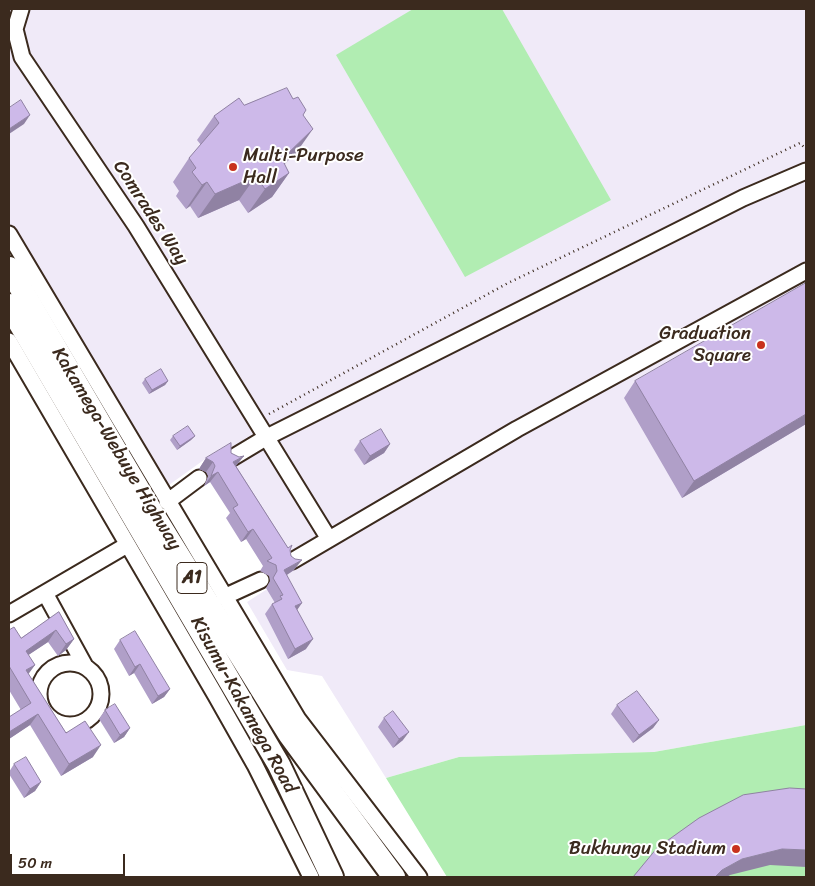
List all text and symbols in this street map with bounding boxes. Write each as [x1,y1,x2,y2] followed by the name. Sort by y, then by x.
[243,145,364,189] place label: Multi-Purpose Hall
[108,156,192,270] street label: Comrades Way
[227,161,239,173] marker: Multi-Purpose Hall
[659,323,751,367] place label: Graduation Square
[755,339,767,351] marker: Graduation Square
[46,343,186,555] street label: Kakamega-Webuye Highway
[177,562,207,594] road number: A1
[185,613,301,797] street label: Kisumu-Kakamega Road
[569,838,726,860] place label: Bukhungu Stadium
[730,843,742,855] marker: Bukhungu Stadium
[12,844,128,876] scale bar
[18,850,52,876] text: 50 m

